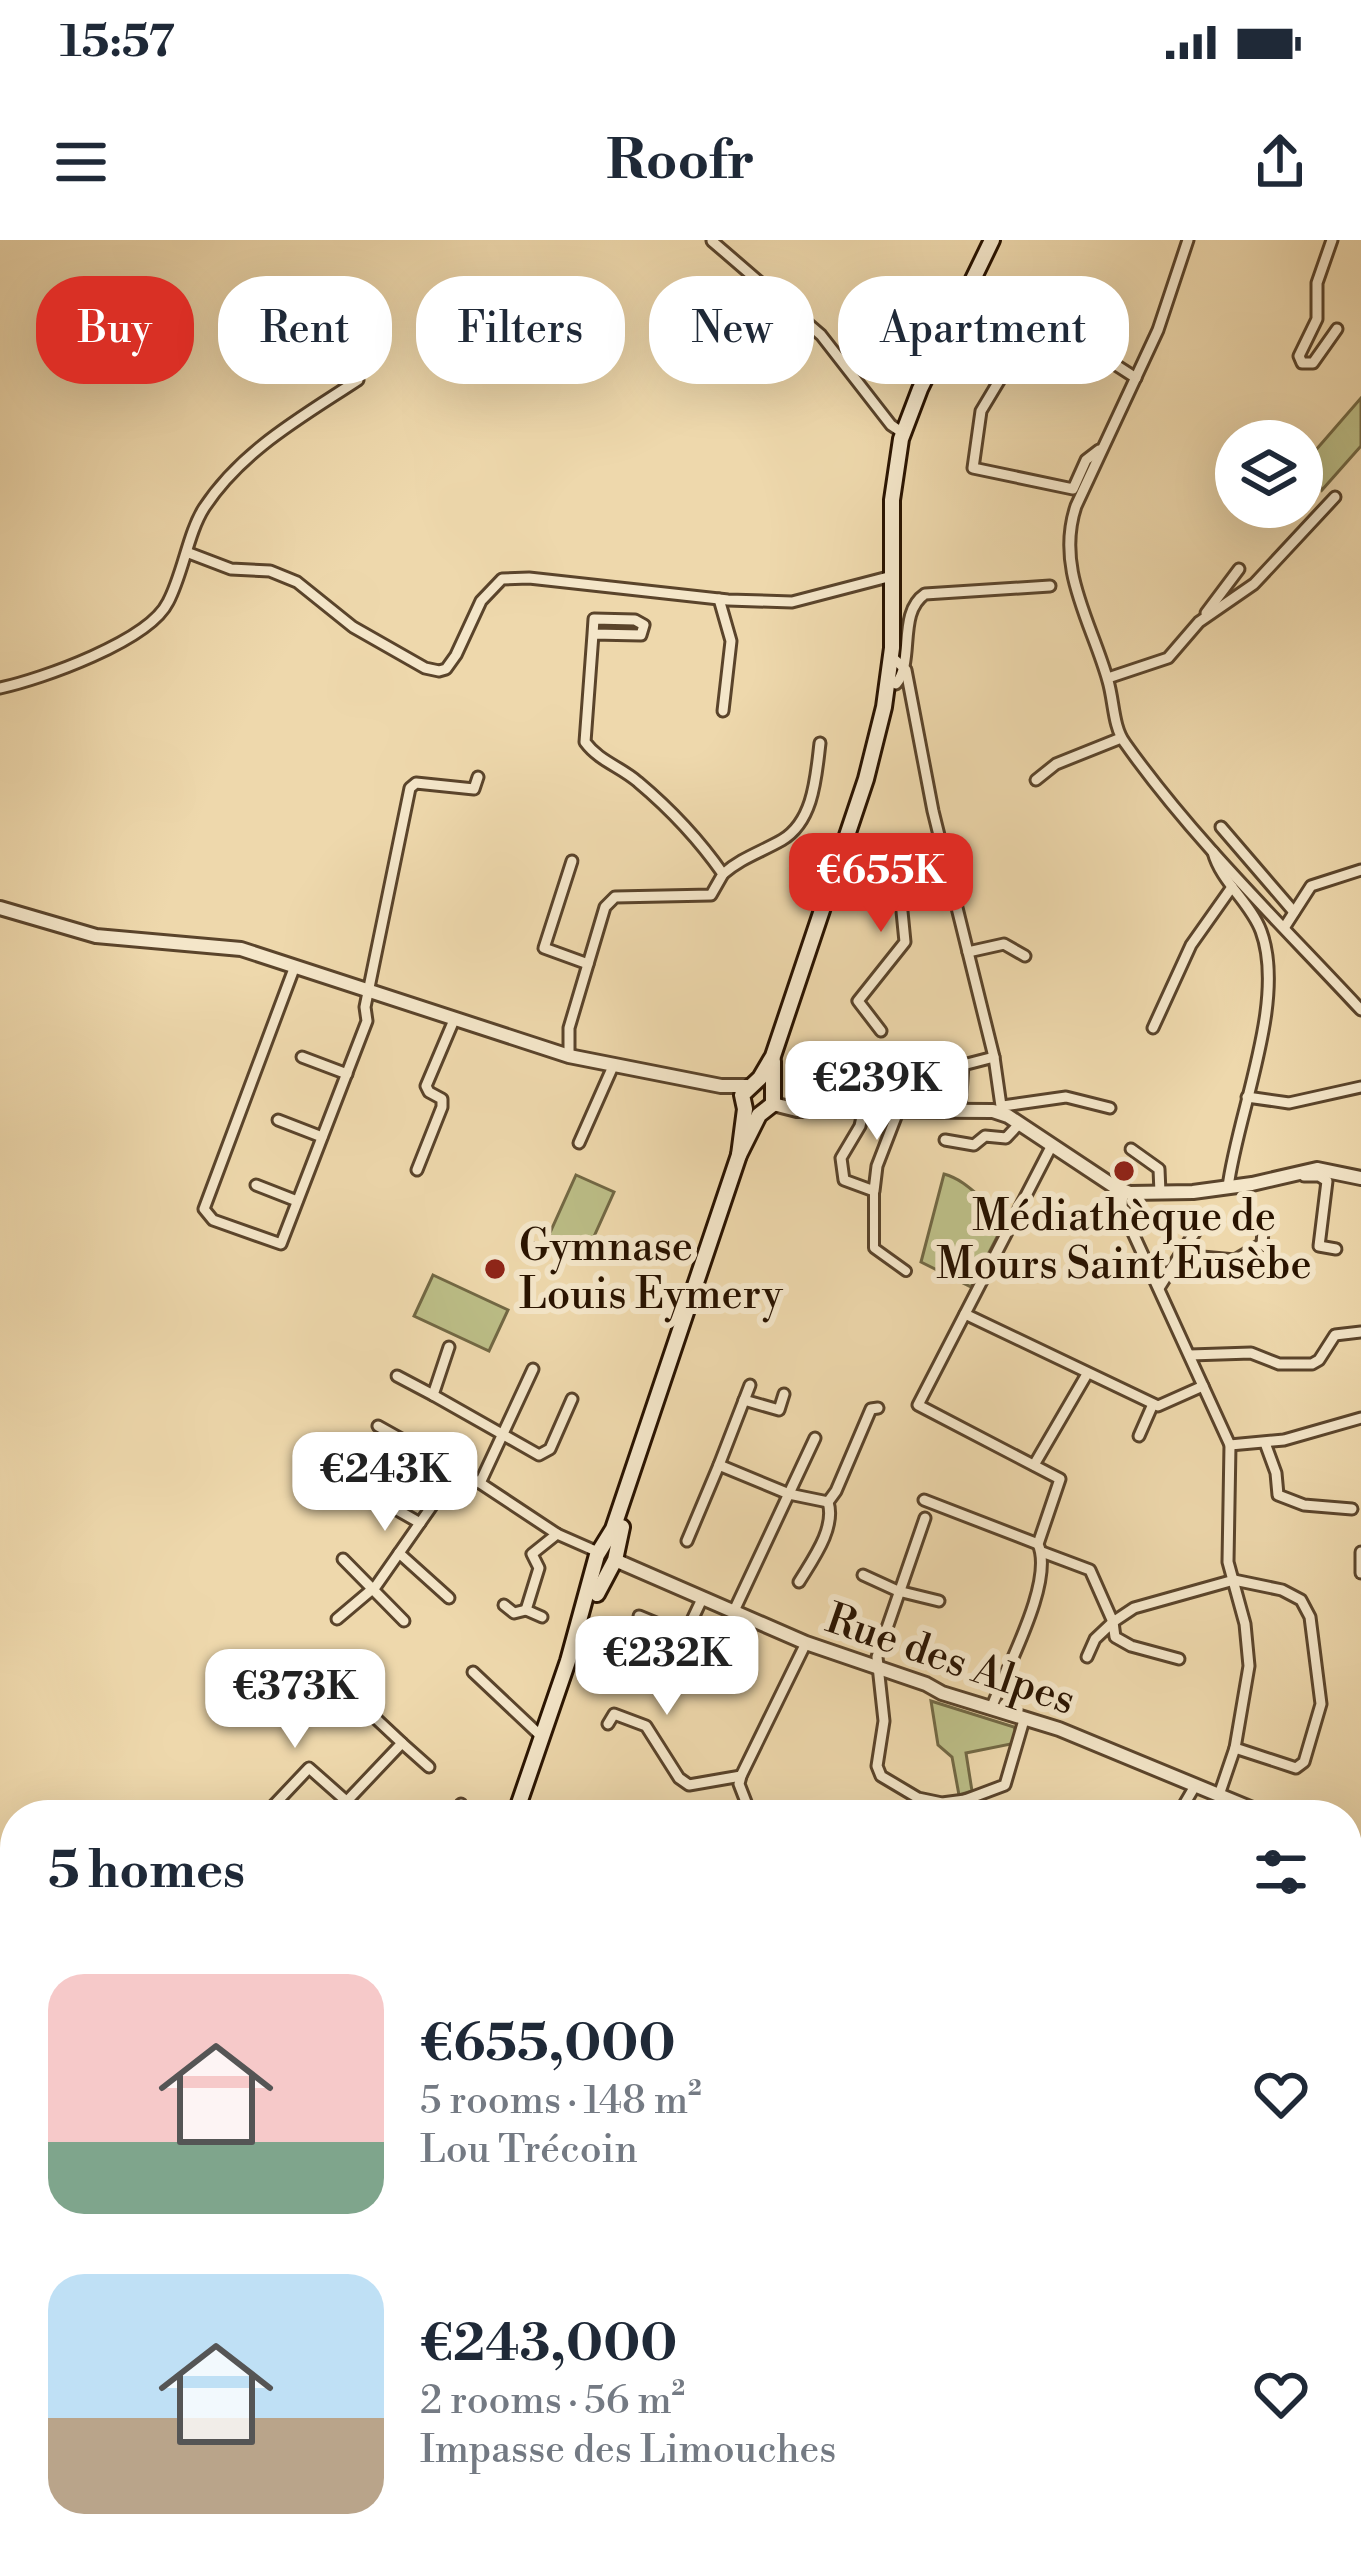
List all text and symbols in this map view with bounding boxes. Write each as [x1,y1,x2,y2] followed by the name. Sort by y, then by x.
[60,14,175,71] text: 15:57
[606,128,755,196] text: Roofr
[48,129,114,195] icon: menu
[1247,129,1313,195] icon: share
[36,276,194,384] chip: Buy
[218,276,392,384] chip: Rent
[416,276,625,384] chip: Filters
[649,276,814,384] chip: New
[838,276,1129,384] chip: Apartment
[1215,420,1323,528] map controls
[1215,420,1323,528] button: layers
[797,833,965,935] pin: €655K
[816,847,946,896] text: €655K
[793,1041,961,1143] pin: €239K
[812,1055,942,1104] text: €239K
[1111,1158,1137,1184] marker: Médiathèque de Mours Saint Eusèbe
[936,1191,1312,1292] place label: Médiathèque de Mours Saint Eusèbe
[519,1221,783,1323] place label: Gymnase Louis Eymery
[482,1256,508,1282] marker: Gymnase Louis Eymery
[301,1432,469,1534] pin: €243K
[319,1446,451,1495] text: €243K
[819,1593,1082,1728] street label: Rue des Alpes
[583,1616,751,1718] pin: €232K
[602,1630,732,1679] text: €232K
[211,1649,379,1751] pin: €373K
[232,1663,358,1712] text: €373K
[1248,1839,1314,1905] icon: filters
[48,1840,245,1904] text: 5 homes
[420,2013,676,2077] text: €655,000
[144,2022,288,2166] icon: home
[1248,2061,1314,2127] icon: heart
[420,2077,702,2126] text: 5 rooms · 148 m²
[420,2126,638,2175] text: Lou Trécoin
[420,2313,677,2377] text: €243,000
[144,2322,288,2466] icon: home
[1248,2361,1314,2427] icon: heart
[420,2377,685,2426] text: 2 rooms · 56 m²
[420,2426,836,2475] text: Impasse des Limouches

